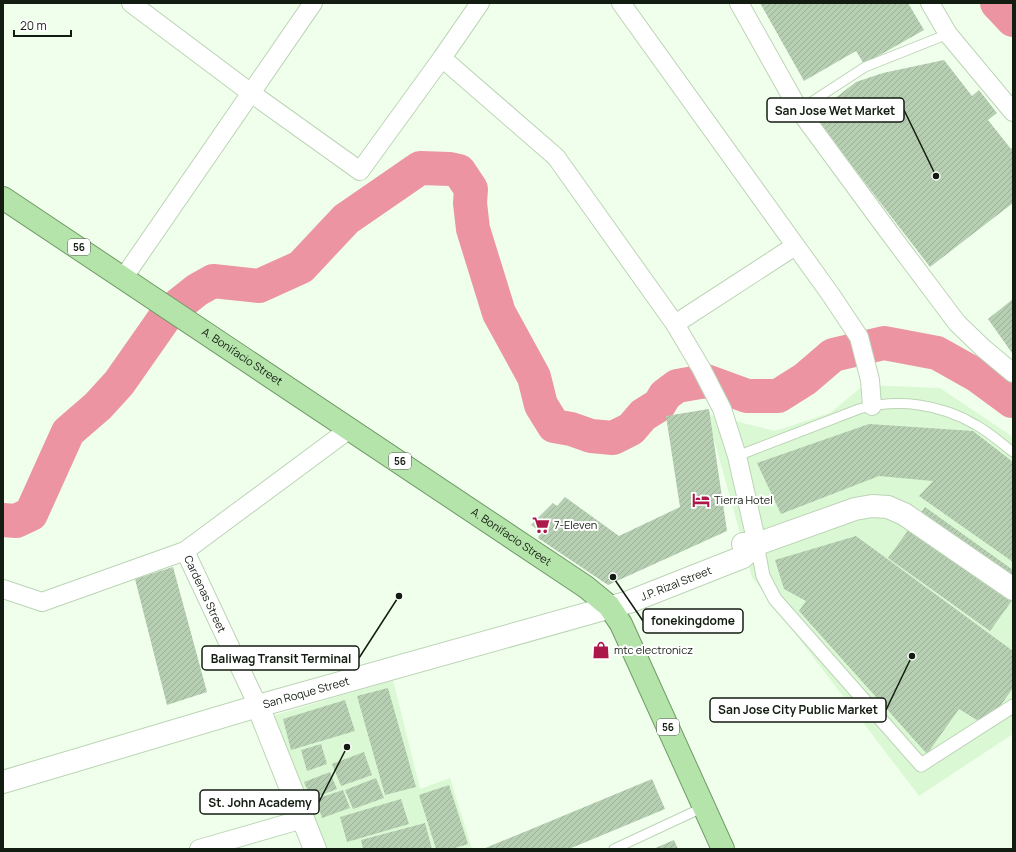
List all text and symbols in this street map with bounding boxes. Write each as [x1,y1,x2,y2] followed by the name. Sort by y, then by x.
[14,12,71,38] scale bar
[20,17,47,34] text: 20 m
[767,98,904,122] callout: San Jose Wet Market
[775,102,895,119] text: San Jose Wet Market
[68,239,90,255] road number: 56
[199,324,286,388] street label: A. Bonifacio Street
[389,453,411,469] road number: 56
[691,490,711,510] hotel icon: Tierra Hotel
[714,492,773,507] place label: Tierra Hotel
[469,504,555,569] street label: A. Bonifacio Street
[531,515,551,535] supermarket icon: 7-Eleven
[554,517,597,532] place label: 7-Eleven
[181,553,230,635] street label: Cardenas Street
[638,562,714,604] street label: J.P. Rizal Street
[643,609,743,633] callout: fonekingdome
[651,612,735,629] text: fonekingdome
[591,640,611,660] shop icon: mtc electronicz
[614,642,693,657] place label: mtc electronicz
[202,646,359,670] callout: Baliwag Transit Terminal
[211,650,351,667] text: Baliwag Transit Terminal
[261,673,351,711] street label: San Roque Street
[710,698,886,722] callout: San Jose City Public Market
[718,701,878,718] text: San Jose City Public Market
[657,719,679,735] road number: 56
[200,790,319,814] callout: St. John Academy
[208,794,312,811] text: St. John Academy

